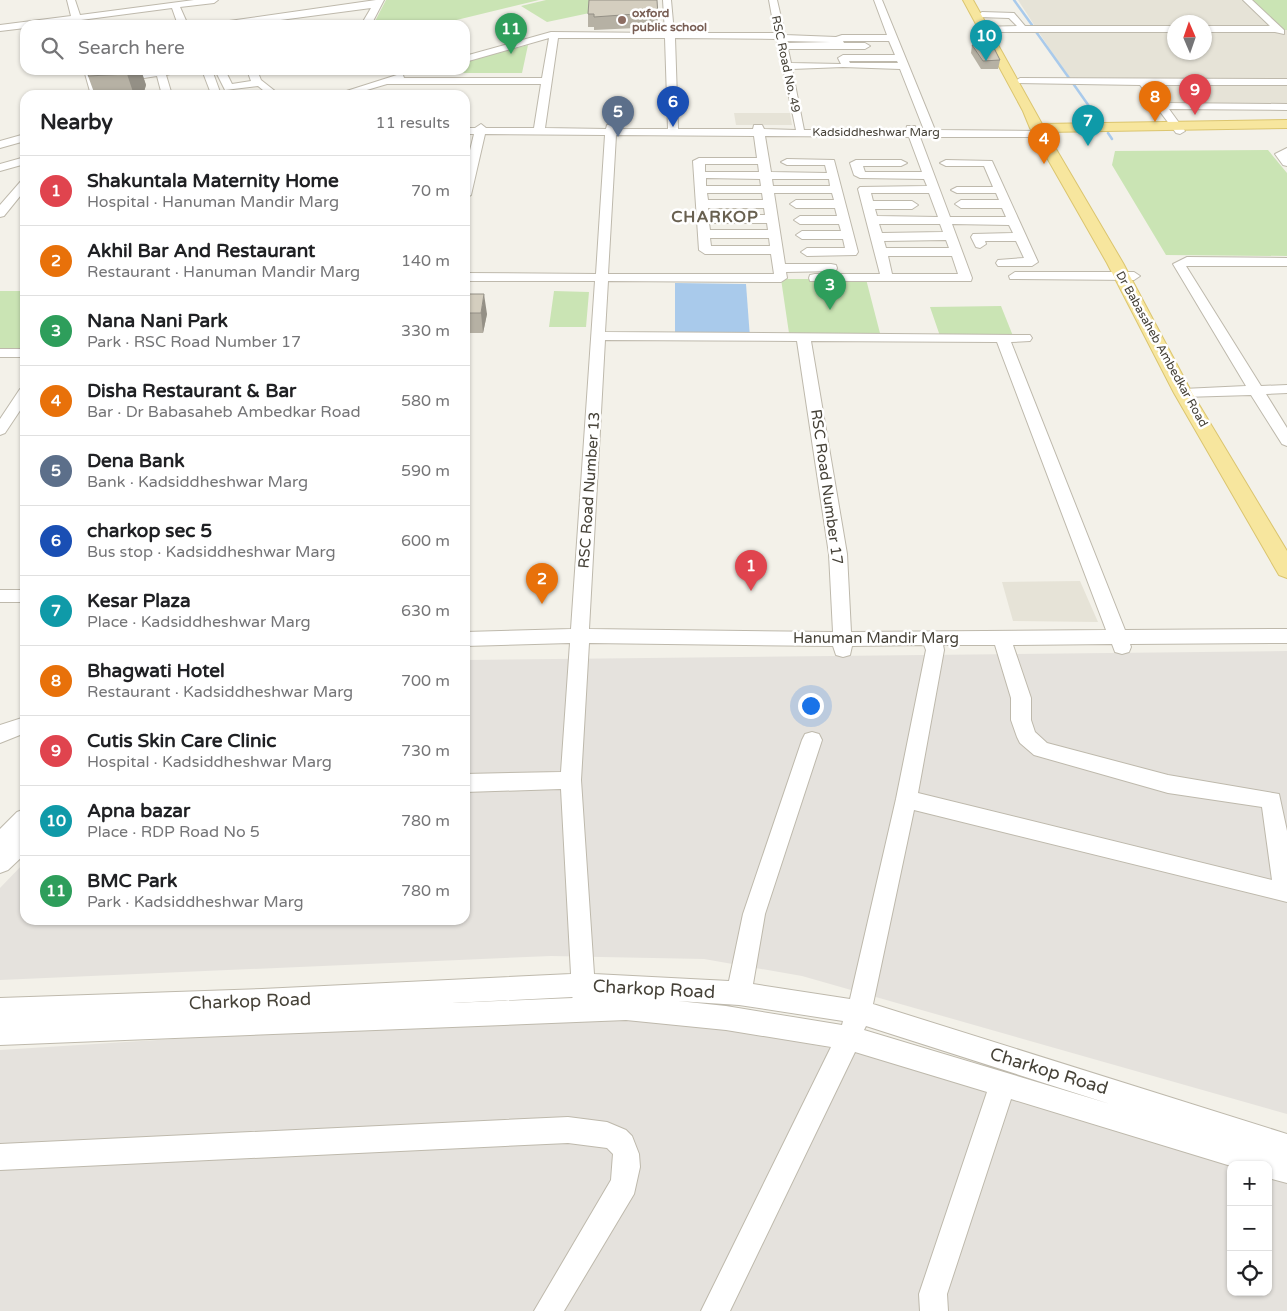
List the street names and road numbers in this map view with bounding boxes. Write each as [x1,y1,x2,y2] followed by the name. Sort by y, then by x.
[769,14,803,114] street label: RSC Road No. 49
[812,125,940,139] street label: Kadsiddheshwar Marg
[1113,269,1211,429] street label: Dr Babasaheb Ambedkar Road
[807,408,847,566] street label: RSC Road Number 17
[575,411,603,569] street label: RSC Road Number 13
[793,629,959,647] street label: Hanuman Mandir Marg
[592,975,716,1003] street label: Charkop Road
[188,988,312,1014] street label: Charkop Road
[987,1043,1111,1099] street label: Charkop Road

